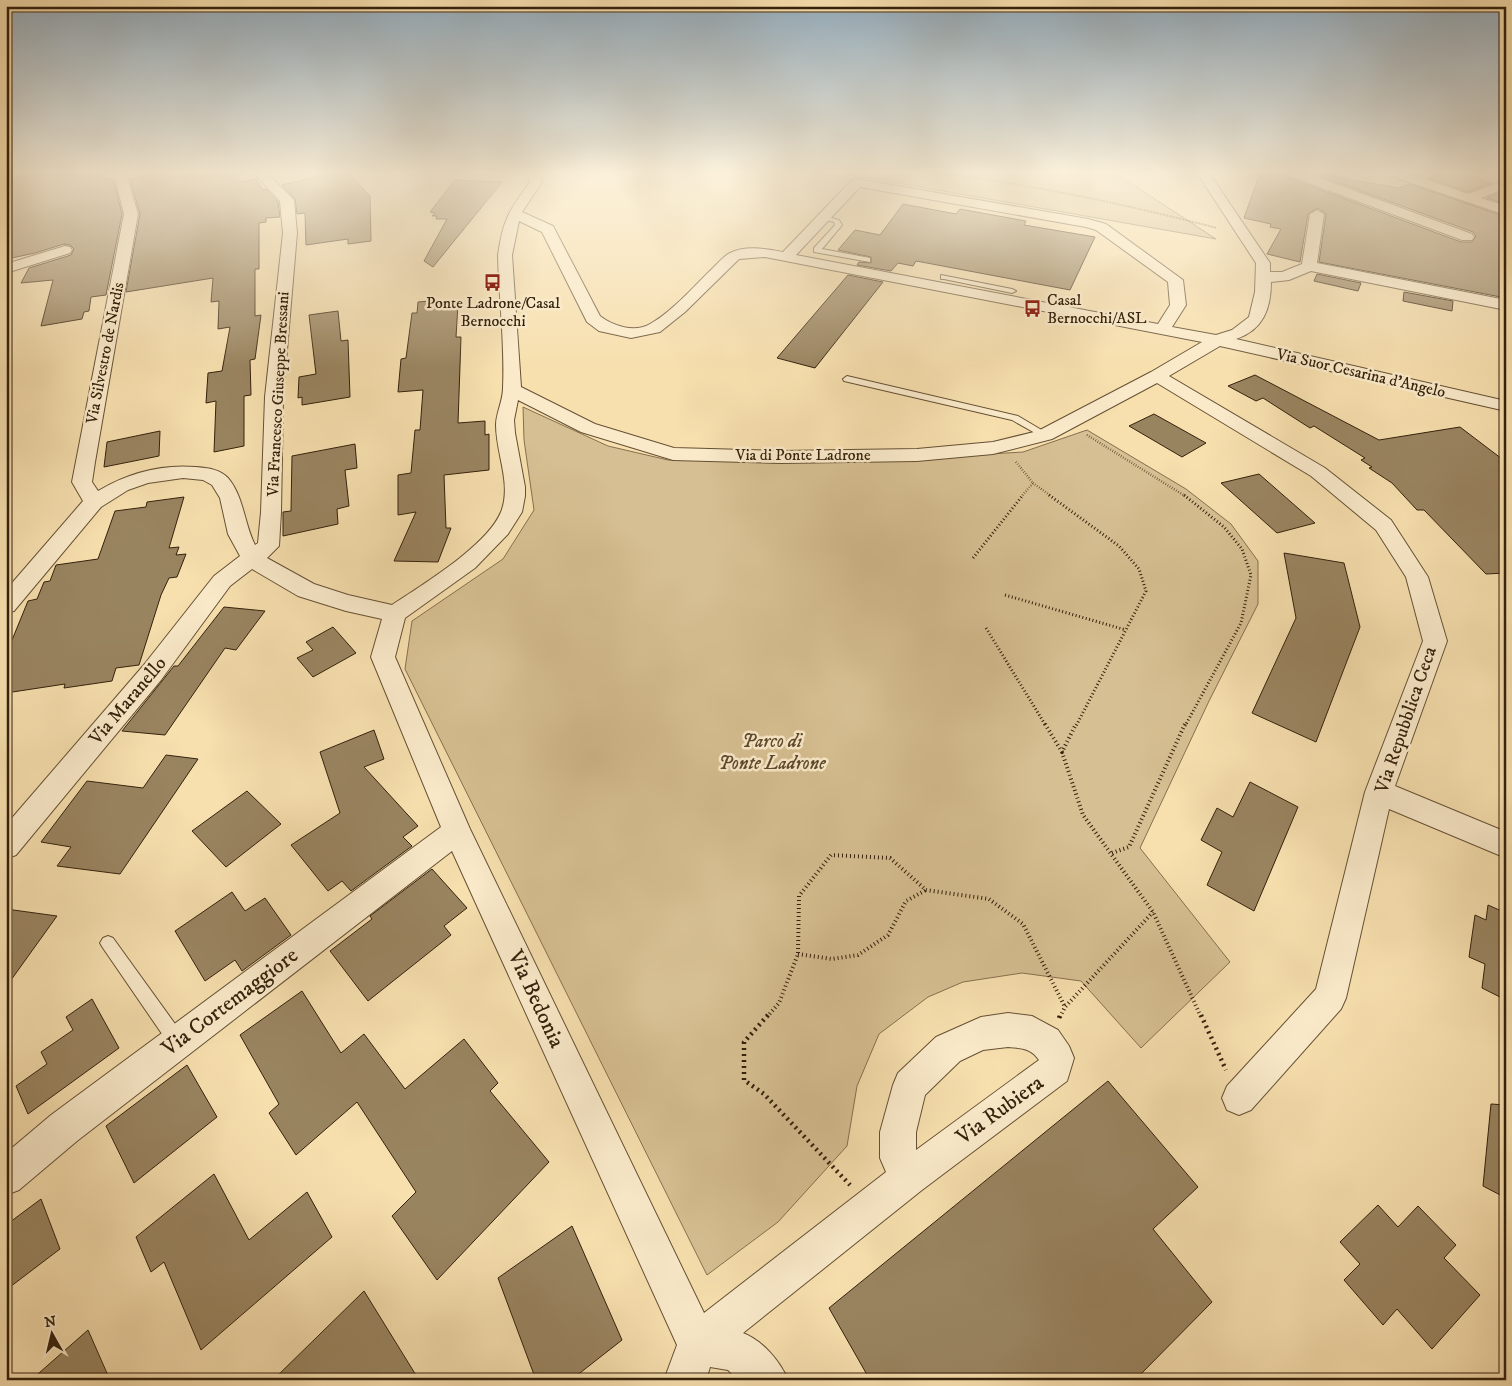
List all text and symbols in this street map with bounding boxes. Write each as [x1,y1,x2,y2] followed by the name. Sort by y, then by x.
[483,272,503,292] bus stop icon: Ponte Ladrone/Casal Bernocchi
[81,281,129,426] street label: Via Silvestro de Nardis
[1047,290,1147,328] place label: Casal Bernocchi/ASL
[263,291,293,498] street label: Via Francesco Giuseppe Bressani
[426,293,560,331] place label: Ponte Ladrone/Casal Bernocchi
[1023,299,1043,319] bus stop icon: Casal Bernocchi/ASL
[1274,344,1448,402] street label: Via Suor Cesarina d'Angelo
[734,445,871,465] street label: Via di Ponte Ladrone
[1370,644,1442,797] street label: Via Repubblica Ceca
[84,652,171,750] street label: Via Maranello
[718,730,826,775] park label: Parco di Ponte Ladrone
[156,942,304,1063] street label: Via Cortemaggiore
[501,945,571,1053] street label: Via Bedonia
[950,1069,1049,1151] street label: Via Rubiera
[28,1308,78,1358] north arrow
[43,1312,58,1332] text: N

